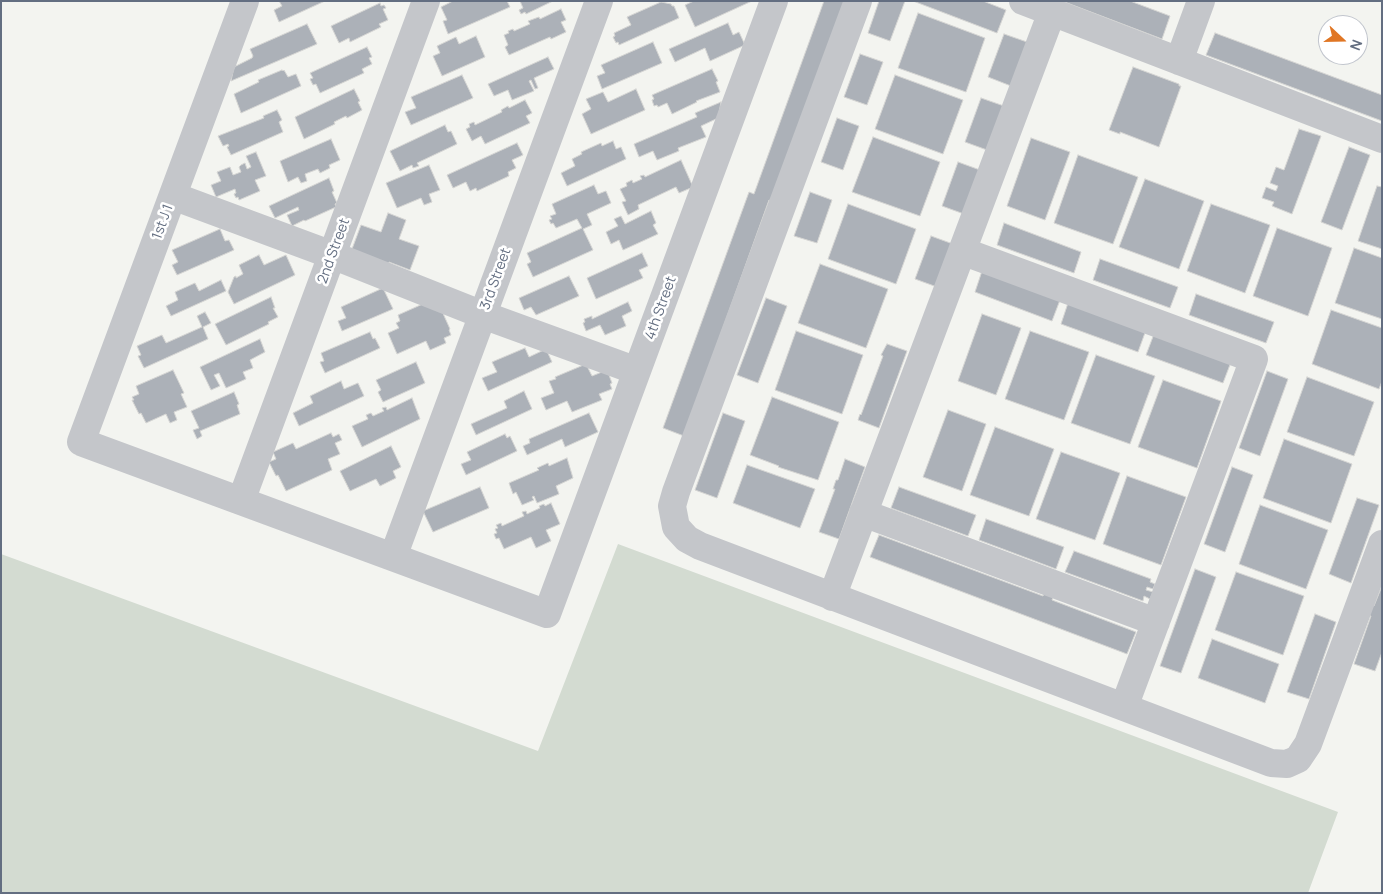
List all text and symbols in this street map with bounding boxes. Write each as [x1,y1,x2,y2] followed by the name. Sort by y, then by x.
[1318,15,1368,65] north arrow
[1346,37,1367,53] text: N
[149,202,177,242] street label: 1st J 1
[314,216,354,286] street label: 2nd Street
[477,246,515,312] street label: 3rd Street
[642,274,680,342] street label: 4th Street

